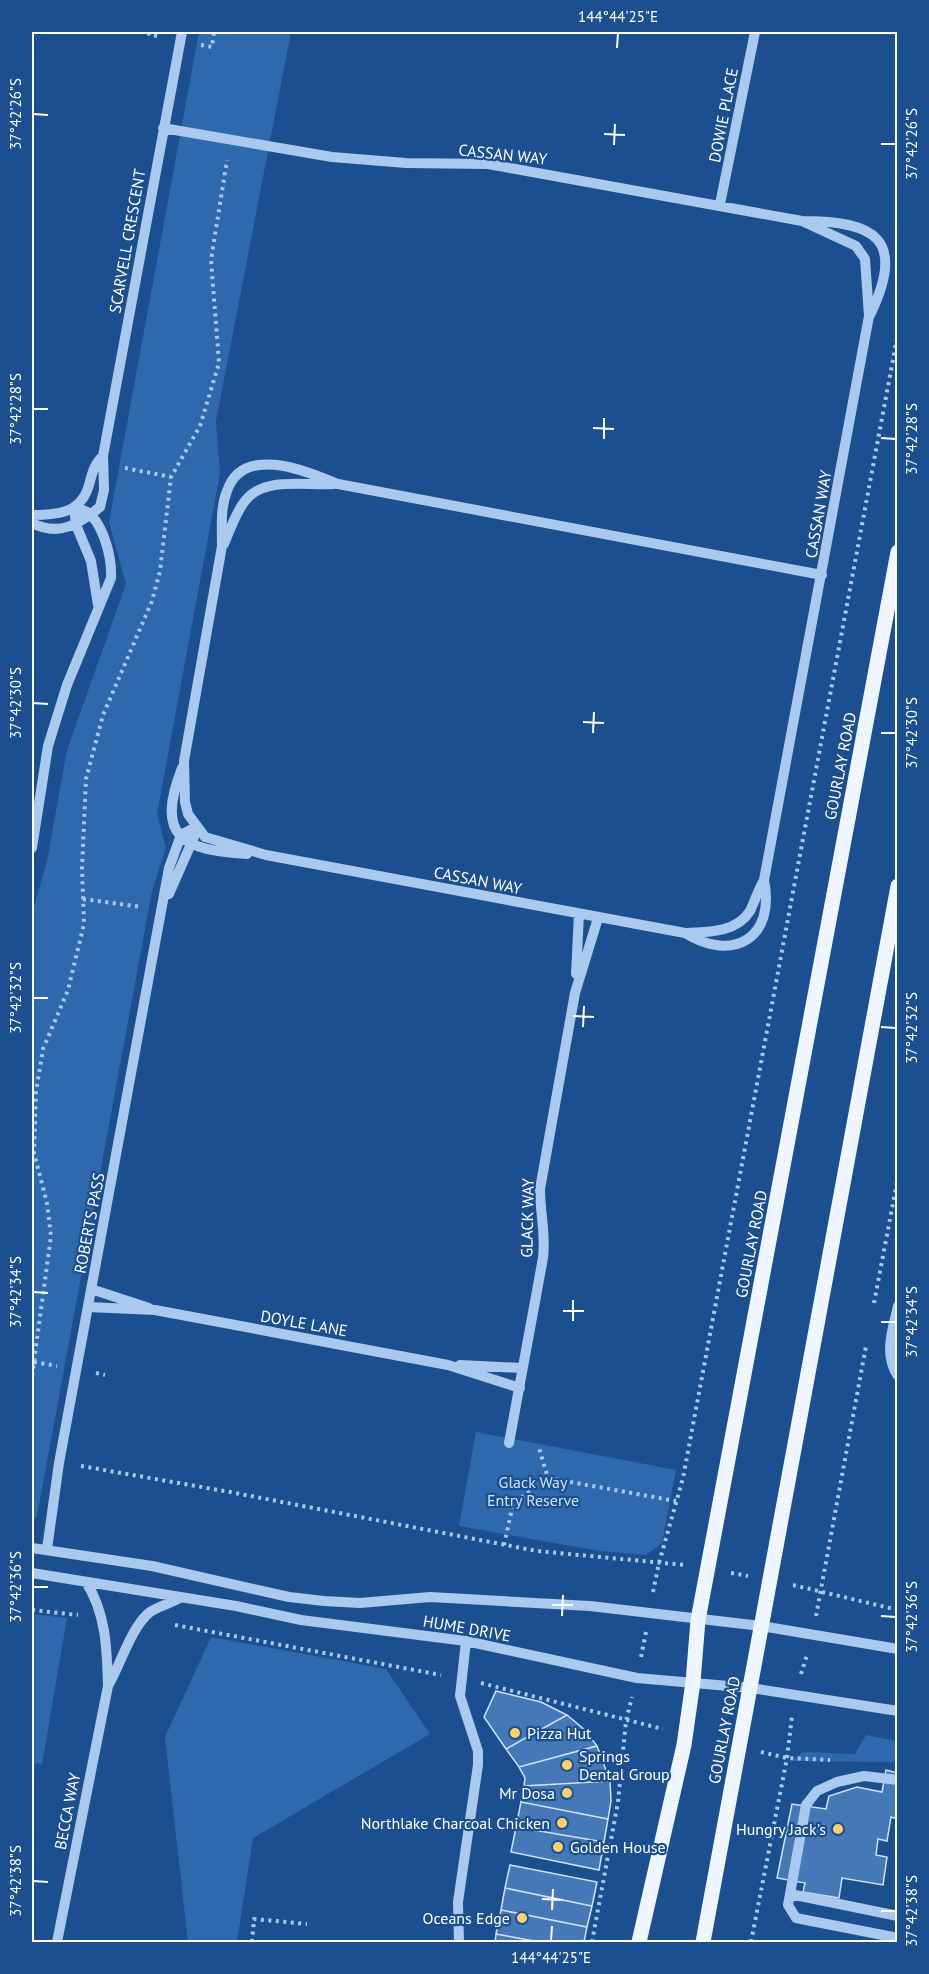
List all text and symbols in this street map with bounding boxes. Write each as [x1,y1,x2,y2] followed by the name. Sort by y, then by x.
[578,7,658,26] text: 144°44'25"E
[704,66,742,164] street label: DOWIE PLACE
[6,78,25,150] text: 37°42'26"S
[902,108,921,180] text: 37°42'26"S
[458,139,548,169] street label: CASSAN WAY
[104,167,150,315] street label: SCARVELL CRESCENT
[6,373,25,445] text: 37°42'28"S
[902,403,921,475] text: 37°42'28"S
[800,468,836,560] street label: CASSAN WAY
[6,667,25,739] text: 37°42'30"S
[902,697,921,769] text: 37°42'30"S
[820,710,860,822] street label: GOURLAY ROAD
[432,862,524,898] street label: CASSAN WAY
[6,962,25,1034] text: 37°42'32"S
[902,992,921,1064] text: 37°42'32"S
[69,1171,109,1275] street label: ROBERTS PASS
[516,1178,538,1258] street label: GLACK WAY
[731,1188,771,1300] street label: GOURLAY ROAD
[6,1256,25,1328] text: 37°42'34"S
[902,1286,921,1358] text: 37°42'34"S
[259,1306,349,1340] street label: DOYLE LANE
[487,1472,579,1510] park label: Glack Way Entry Reserve
[6,1551,25,1623] text: 37°42'36"S
[902,1581,921,1653] text: 37°42'36"S
[421,1610,513,1646] street label: HUME DRIVE
[704,1674,744,1786] street label: GOURLAY ROAD
[527,1723,592,1743] place label: Pizza Hut
[508,1726,522,1740] marker: Pizza Hut
[579,1746,670,1784] place label: Springs Dental Group
[560,1758,574,1772] marker: Springs Dental Group
[50,1771,84,1851] street label: BECCA WAY
[499,1783,555,1803] place label: Mr Dosa
[560,1786,574,1800] marker: Mr Dosa
[361,1813,550,1833] place label: Northlake Charcoal Chicken
[555,1816,569,1830] marker: Northlake Charcoal Chicken
[736,1819,826,1839] place label: Hungry Jack's
[831,1822,845,1836] marker: Hungry Jack's
[570,1837,666,1857] place label: Golden House
[551,1840,565,1854] marker: Golden House
[6,1845,25,1917] text: 37°42'38"S
[902,1875,921,1947] text: 37°42'38"S
[422,1908,510,1928] place label: Oceans Edge
[515,1911,529,1925] marker: Oceans Edge
[511,1948,591,1967] text: 144°44'25"E

